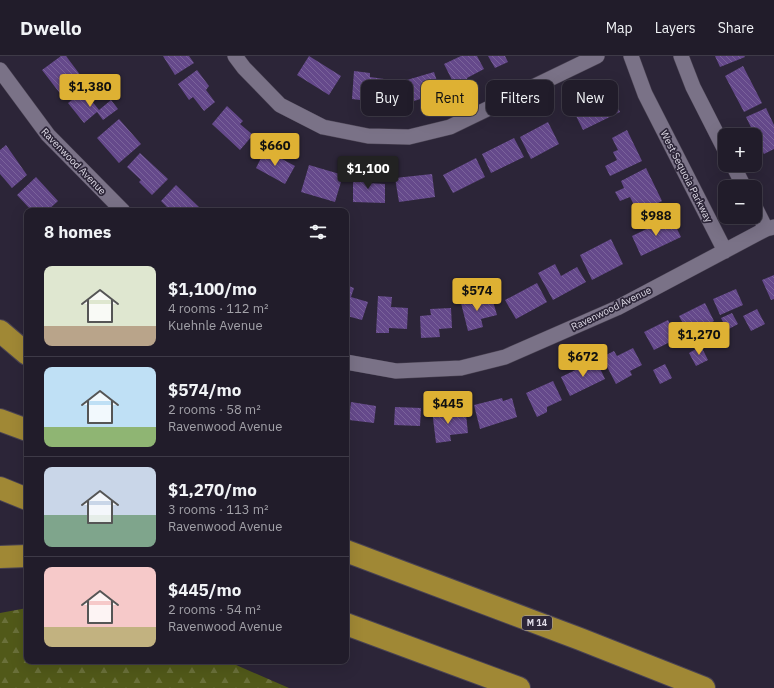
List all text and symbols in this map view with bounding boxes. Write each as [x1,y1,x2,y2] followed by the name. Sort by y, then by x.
[20,16,82,40] text: Dwello
[606,19,633,37] text: Map
[655,19,696,37] text: Layers
[718,19,754,37] text: Share
[57,74,123,108] pin: $1,380
[68,78,112,95] text: $1,380
[361,80,413,116] chip: Buy
[421,80,478,116] chip: Rent
[486,80,554,116] chip: Filters
[562,80,618,116] chip: New
[38,125,109,198] street label: Ravenwood Avenue
[658,128,715,224] street label: West Sequoia Parkway
[718,128,762,224] map controls
[718,128,762,172] button: +
[251,133,299,167] pin: $660
[259,137,291,154] text: $660
[335,156,401,190] pin: $1,100
[346,160,390,177] text: $1,100
[718,180,762,224] button: −
[632,203,680,237] pin: $988
[640,207,672,224] text: $988
[44,221,111,243] text: 8 homes
[307,221,329,243] icon: filters
[168,278,257,300] text: $1,100/mo
[453,278,501,312] pin: $574
[76,282,124,330] icon: home
[461,282,493,299] text: $574
[569,283,654,334] street label: Ravenwood Avenue
[168,300,269,317] text: 4 rooms · 112 m²
[168,317,263,334] text: Kuehnle Avenue
[666,322,732,356] pin: $1,270
[677,326,721,343] text: $1,270
[559,344,607,378] pin: $672
[567,348,599,365] text: $672
[168,379,241,401] text: $574/mo
[76,383,124,431] icon: home
[424,391,472,425] pin: $445
[432,395,464,412] text: $445
[168,401,261,418] text: 2 rooms · 58 m²
[168,418,282,435] text: Ravenwood Avenue
[168,479,257,501] text: $1,270/mo
[76,483,124,531] icon: home
[168,501,269,518] text: 3 rooms · 113 m²
[168,518,282,535] text: Ravenwood Avenue
[168,579,241,601] text: $445/mo
[76,583,124,631] icon: home
[168,601,261,618] text: 2 rooms · 54 m²
[522,616,552,630] road number: M 14
[168,618,282,635] text: Ravenwood Avenue

